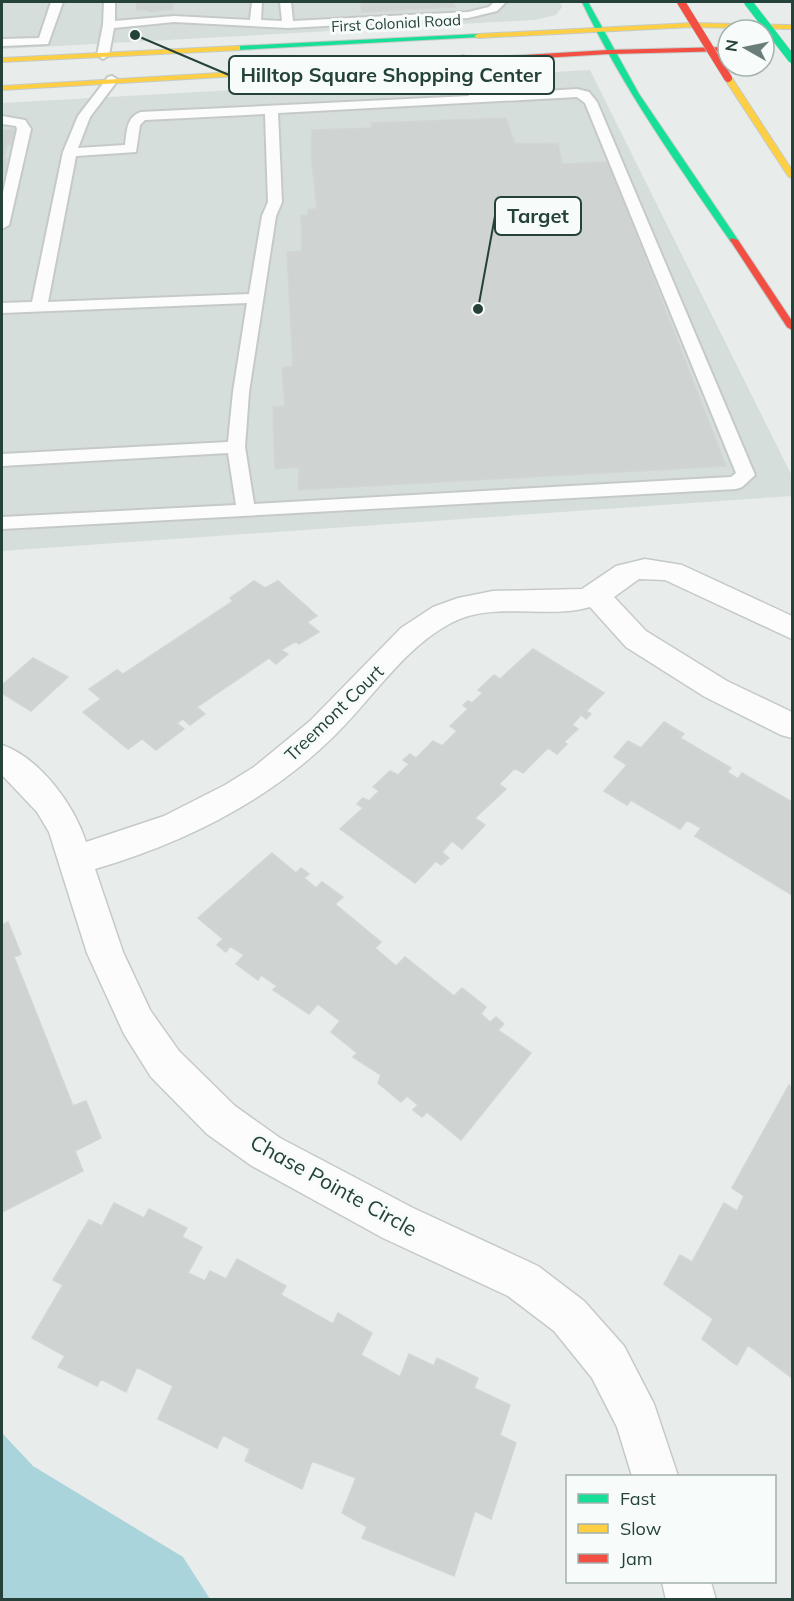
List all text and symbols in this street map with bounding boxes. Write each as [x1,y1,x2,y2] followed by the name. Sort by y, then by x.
[331,10,461,36] street label: First Colonial Road
[716,18,776,78] north arrow
[720,38,742,53] text: N
[229,56,554,94] callout: Hilltop Square Shopping Center
[240,62,542,87] text: Hilltop Square Shopping Center
[495,197,581,235] callout: Target
[507,203,569,228] text: Target
[280,660,388,766] street label: Treemont Court
[246,1128,422,1242] street label: Chase Pointe Circle
[566,1475,776,1583] legend
[620,1487,656,1510] text: Fast
[620,1517,662,1540] text: Slow
[620,1547,653,1570] text: Jam

